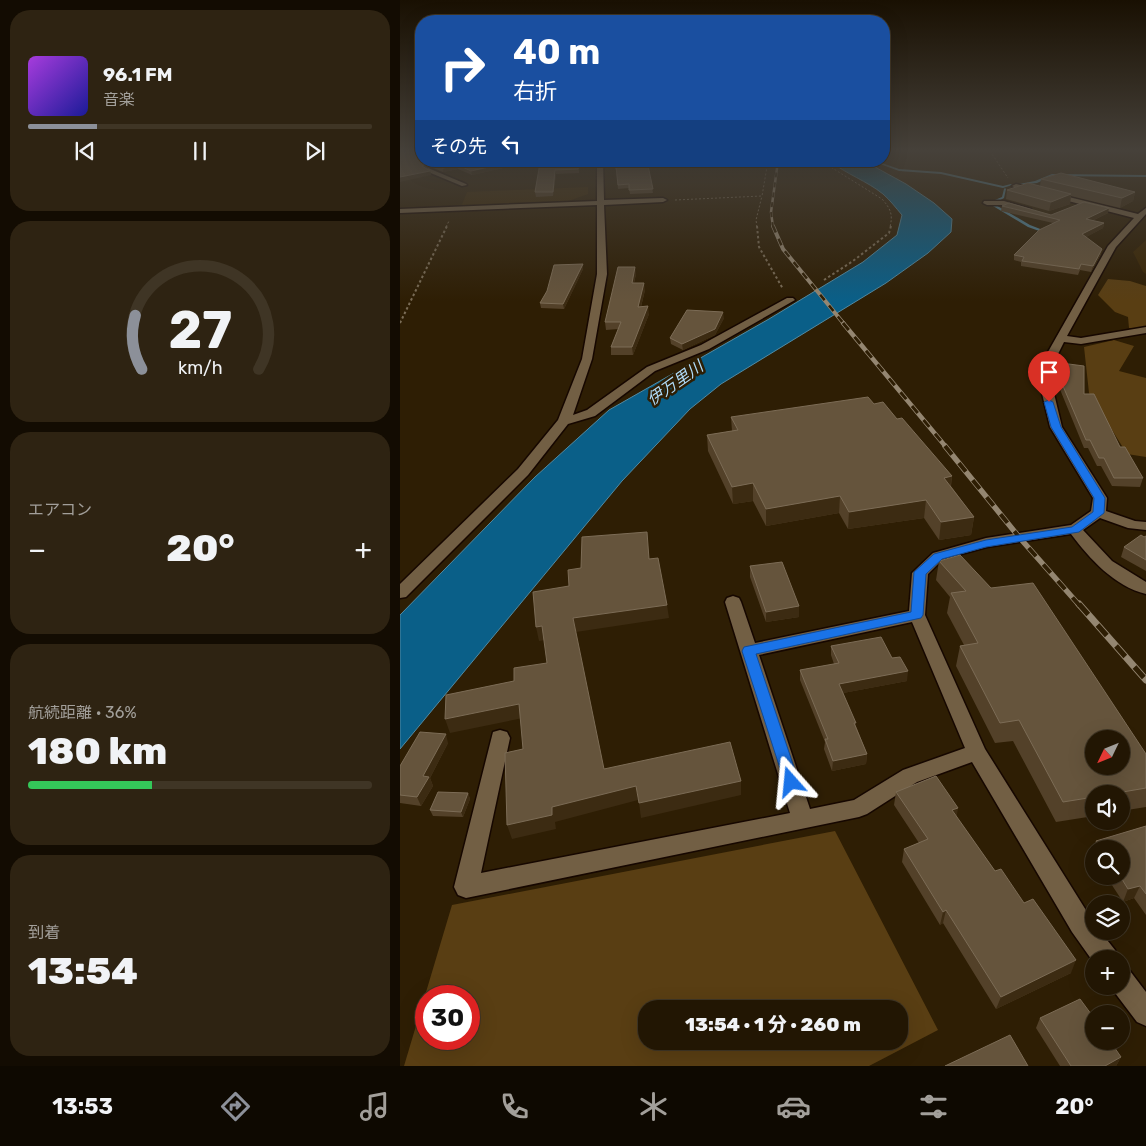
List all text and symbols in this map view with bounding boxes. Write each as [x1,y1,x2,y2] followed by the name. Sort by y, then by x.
[513,31,600,73] text: 40 m
[430,35,495,100] icon: right
[103,63,173,86] text: 96.1 FM
[513,78,557,105] text: 右折
[103,90,135,109] text: 音楽
[497,130,525,158] icon: left
[430,135,487,158] text: その先
[71,137,99,165] icon: previous
[186,137,214,165] icon: pause
[301,137,329,165] icon: next
[168,299,232,361] text: 27
[1028,351,1070,402] pin
[643,356,708,409] water label: 伊万里川
[178,357,222,378] text: km/h
[1035,358,1063,386] icon: arrive
[28,500,92,519] text: エアコン
[166,525,235,571] text: 20°
[28,533,46,566] text: −
[355,533,372,566] text: +
[28,703,137,722] text: 航続距離 · 36%
[28,728,167,774] text: 180 km
[1085,730,1130,775] north arrow
[1085,730,1130,1050] map controls
[764,755,816,807] position arrow
[1085,785,1130,830] button: sound
[1085,840,1130,885] button: search
[1085,895,1130,940] button: layers
[28,923,60,942] text: 到着
[28,948,138,994] text: 13:54
[1085,950,1130,995] button: +
[415,985,480,1050] speed limit sign: 30
[1085,1005,1130,1050] button: −
[685,1013,861,1036] text: 13:54 · 1 分 · 260 m
[218,1089,253,1124] icon: directions
[357,1089,392,1124] icon: music
[497,1089,532,1124] icon: phone
[636,1089,671,1124] icon: climate
[776,1089,811,1124] icon: car
[916,1089,951,1124] icon: filters
[52,1093,113,1120] text: 13:53
[1055,1093,1094,1120] text: 20°

